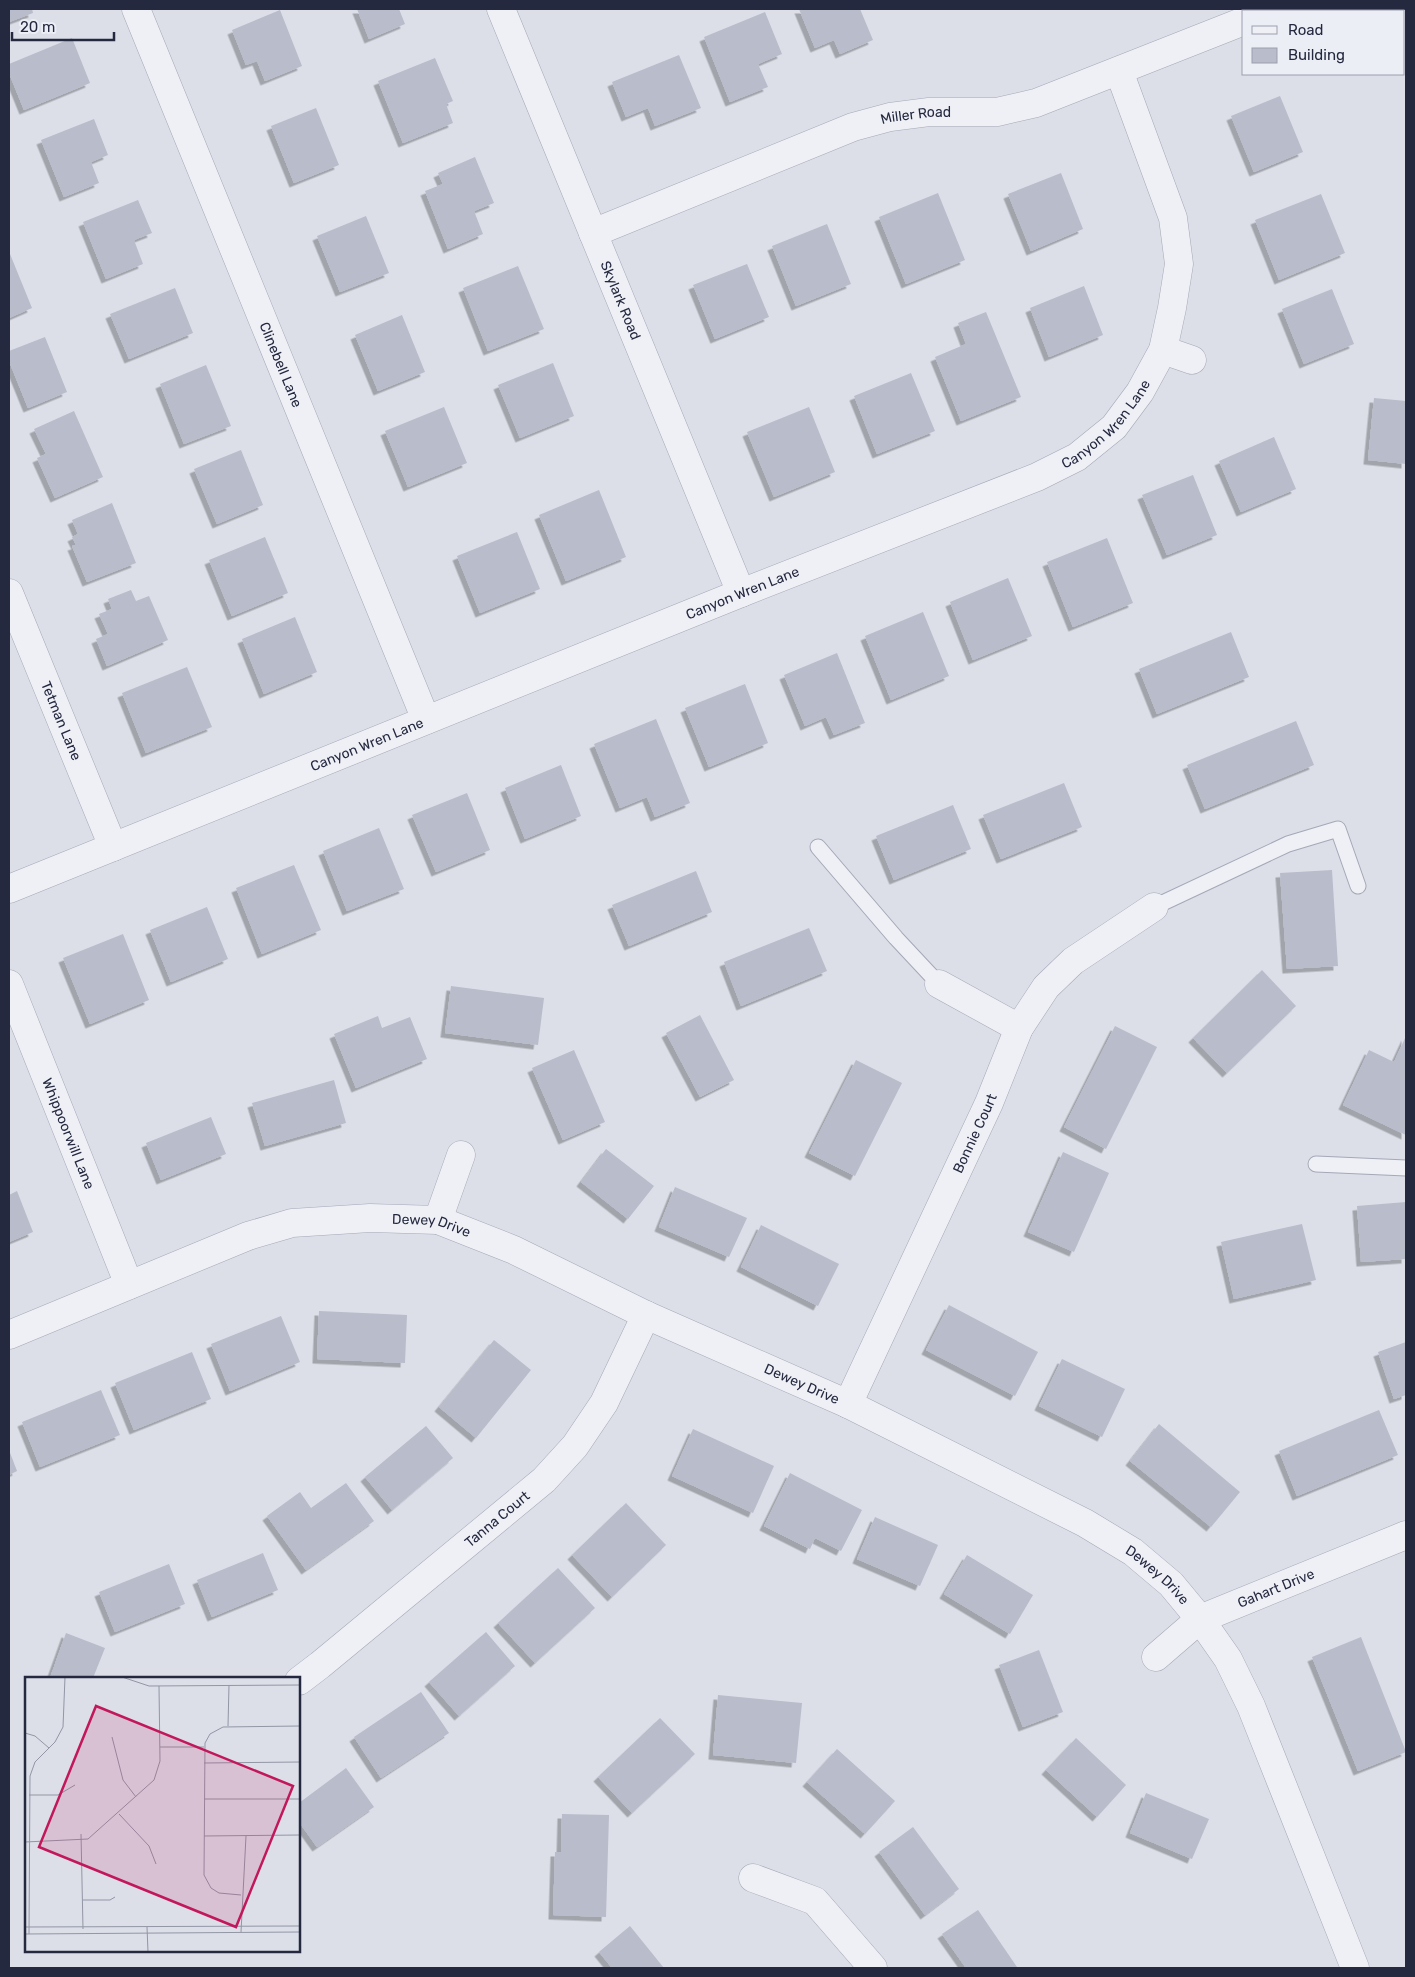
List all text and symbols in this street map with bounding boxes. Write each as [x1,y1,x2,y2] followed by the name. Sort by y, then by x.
[12,10,115,42] scale bar
[1242,10,1405,75] legend
[20,18,55,36] text: 20 m
[1288,21,1324,39] text: Road
[1288,46,1345,64] text: Building
[879,104,951,128] street label: Miller Road
[596,259,644,343] street label: Skylark Road
[256,319,306,410] street label: Clinebell Lane
[1059,377,1154,472] street label: Canyon Wren Lane
[683,563,802,623] street label: Canyon Wren Lane
[37,679,85,763] street label: Tetman Lane
[308,714,426,775] street label: Canyon Wren Lane
[38,1076,98,1192] street label: Whippoorwill Lane
[949,1091,1001,1176] street label: Bonnie Court
[392,1211,473,1241] street label: Dewey Drive
[761,1360,842,1408] street label: Dewey Drive
[461,1487,534,1551] street label: Tanna Court
[1122,1542,1193,1608] street label: Dewey Drive
[1235,1565,1317,1612] street label: Gahart Drive
[25,1677,300,1952] inset map

